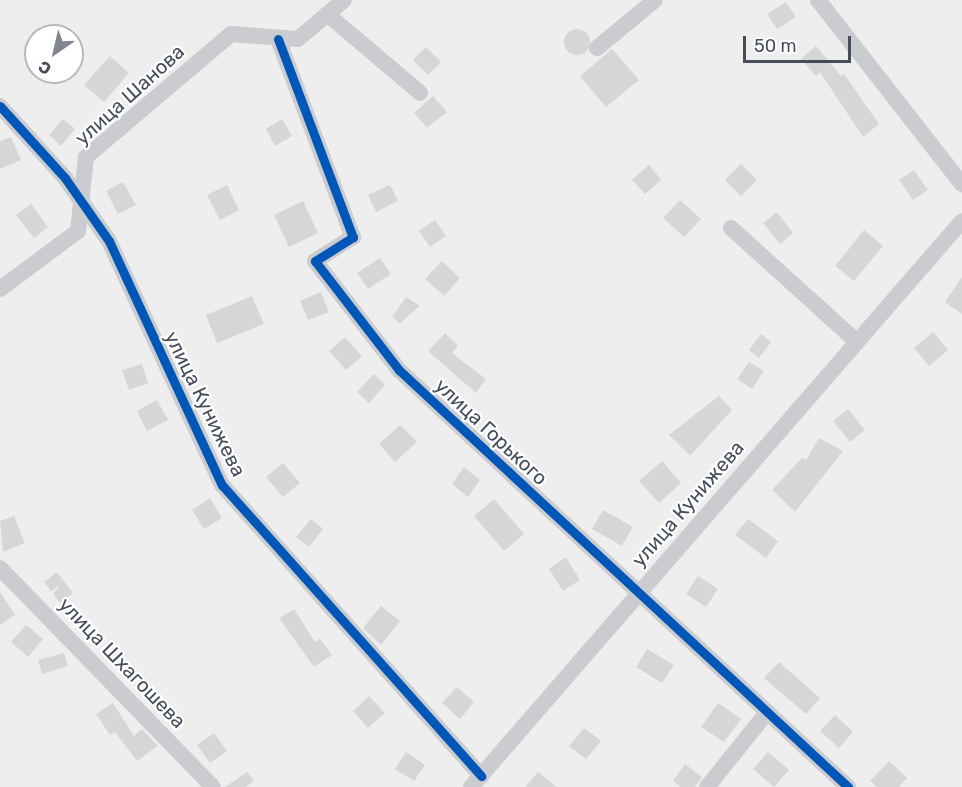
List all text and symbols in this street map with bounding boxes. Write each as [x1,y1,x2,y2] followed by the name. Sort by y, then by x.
[24,24,84,84] north arrow
[746,24,854,62] scale bar
[754,35,797,57] text: 50 m
[70,40,190,150] street label: улица Шанова
[35,57,55,79] text: С
[159,327,251,481] street label: улица Кунижева
[430,374,552,490] street label: улица Горького
[627,436,749,572] street label: улица Кунижева
[53,593,191,733] street label: улица Шхагошева

